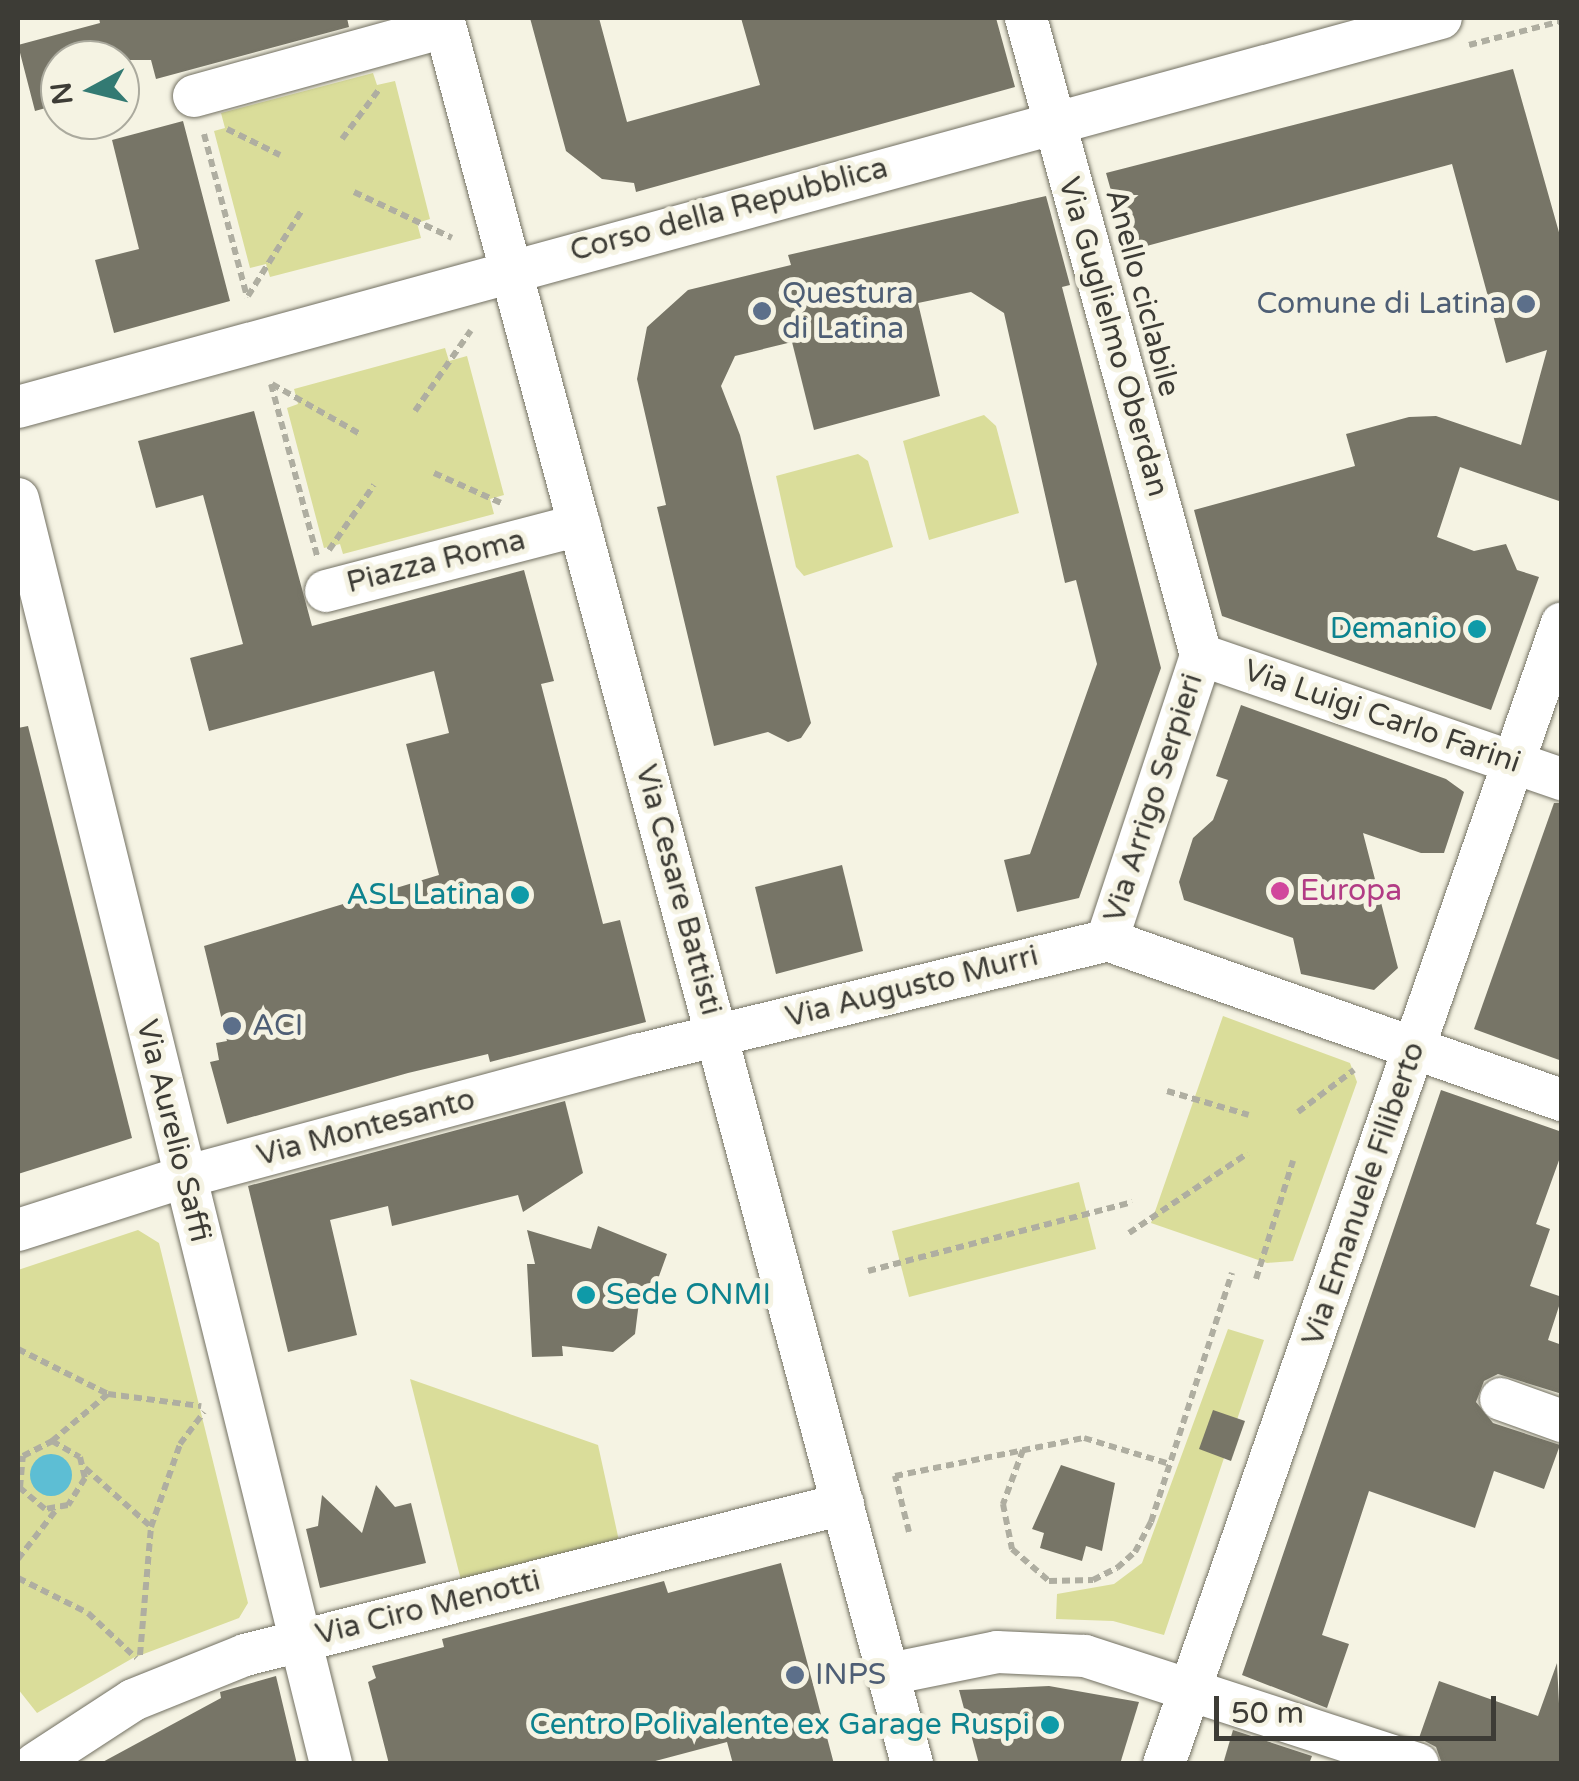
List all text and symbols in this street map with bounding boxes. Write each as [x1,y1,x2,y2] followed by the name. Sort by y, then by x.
[40,40,140,140] north arrow
[44,80,80,107] text: N
[566,150,892,270] street label: Corso della Repubblica
[1050,173,1176,501] street label: Via Guglielmo Oberdan
[1097,185,1187,401] street label: Anello ciclabile
[782,276,914,346] place label: Questura di Latina
[1257,286,1506,322] place label: Comune di Latina
[1515,293,1537,315] marker: Comune di Latina
[751,300,773,322] marker: Questura di Latina
[343,522,529,602] street label: Piazza Roma
[1330,611,1457,647] place label: Demanio
[1466,618,1488,640] marker: Demanio
[1239,653,1525,781] street label: Via Luigi Carlo Farini
[1097,669,1211,927] street label: Via Arrigo Serpieri
[627,761,729,1019] street label: Via Cesare Battisti
[1300,873,1402,909] place label: Europa
[346,877,500,913] place label: ASL Latina
[1269,880,1291,902] marker: Europa
[509,884,531,906] marker: ASL Latina
[782,938,1042,1036] street label: Via Augusto Murri
[252,1008,303,1044] place label: ACI
[221,1015,243,1037] marker: ACI
[128,1016,218,1246] street label: Via Aurelio Saffi
[1295,1037,1433,1351] street label: Via Emanuele Filiberto
[253,1082,479,1174] street label: Via Montesanto
[606,1277,771,1313] place label: Sede ONMI
[575,1284,597,1306] marker: Sede ONMI
[312,1563,544,1653] street label: Via Ciro Menotti
[815,1657,886,1693] place label: INPS
[784,1664,806,1686] marker: INPS
[1219,1676,1502,1738] scale bar
[1231,1695,1304,1732] text: 50 m
[529,1707,1030,1743] place label: Centro Polivalente ex Garage Ruspi
[1039,1714,1061,1736] marker: Centro Polivalente ex Garage Ruspi

